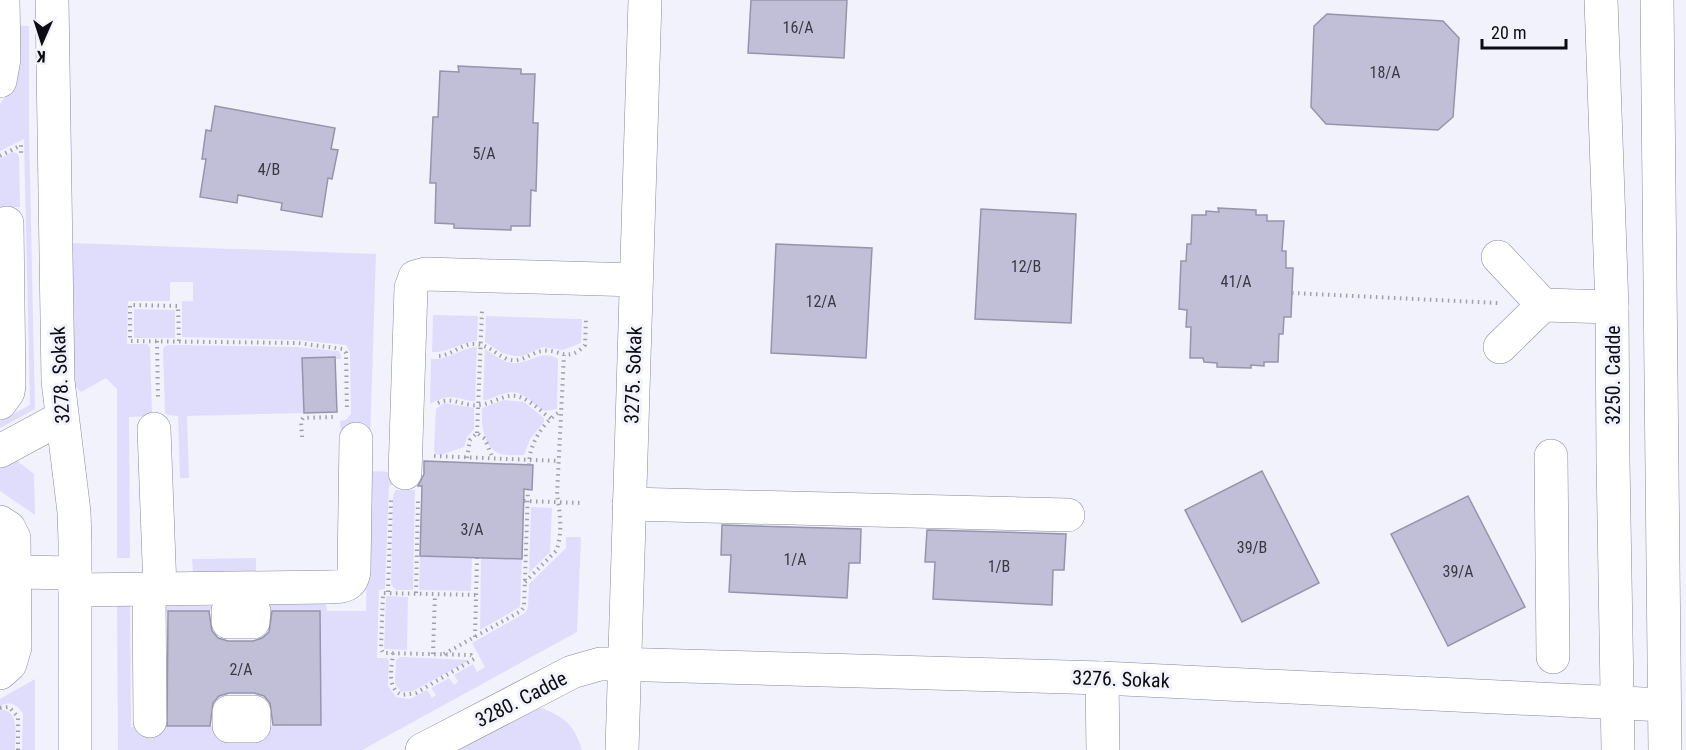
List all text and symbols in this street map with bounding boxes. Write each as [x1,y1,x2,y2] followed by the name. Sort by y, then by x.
[12,12,72,72] north arrow
[1482,12,1566,50] scale bar
[783,18,813,37] house number: 16/A
[1491,22,1526,43] text: 20 m
[36,47,46,66] text: K
[1370,63,1400,82] house number: 18/A
[472,144,496,163] house number: 5/A
[258,160,280,179] house number: 4/B
[1011,257,1041,276] house number: 12/B
[1221,272,1251,291] house number: 41/A
[806,292,836,311] house number: 12/A
[1601,325,1625,425] street label: 3250. Cadde
[45,326,75,424] street label: 3278. Sokak
[619,326,647,424] street label: 3275. Sokak
[460,520,484,539] house number: 3/A
[1237,538,1267,557] house number: 39/B
[783,550,807,569] house number: 1/A
[988,557,1010,576] house number: 1/B
[1443,562,1473,581] house number: 39/A
[229,660,253,679] house number: 2/A
[1072,665,1170,693] street label: 3276. Sokak
[471,666,571,732] street label: 3280. Cadde

